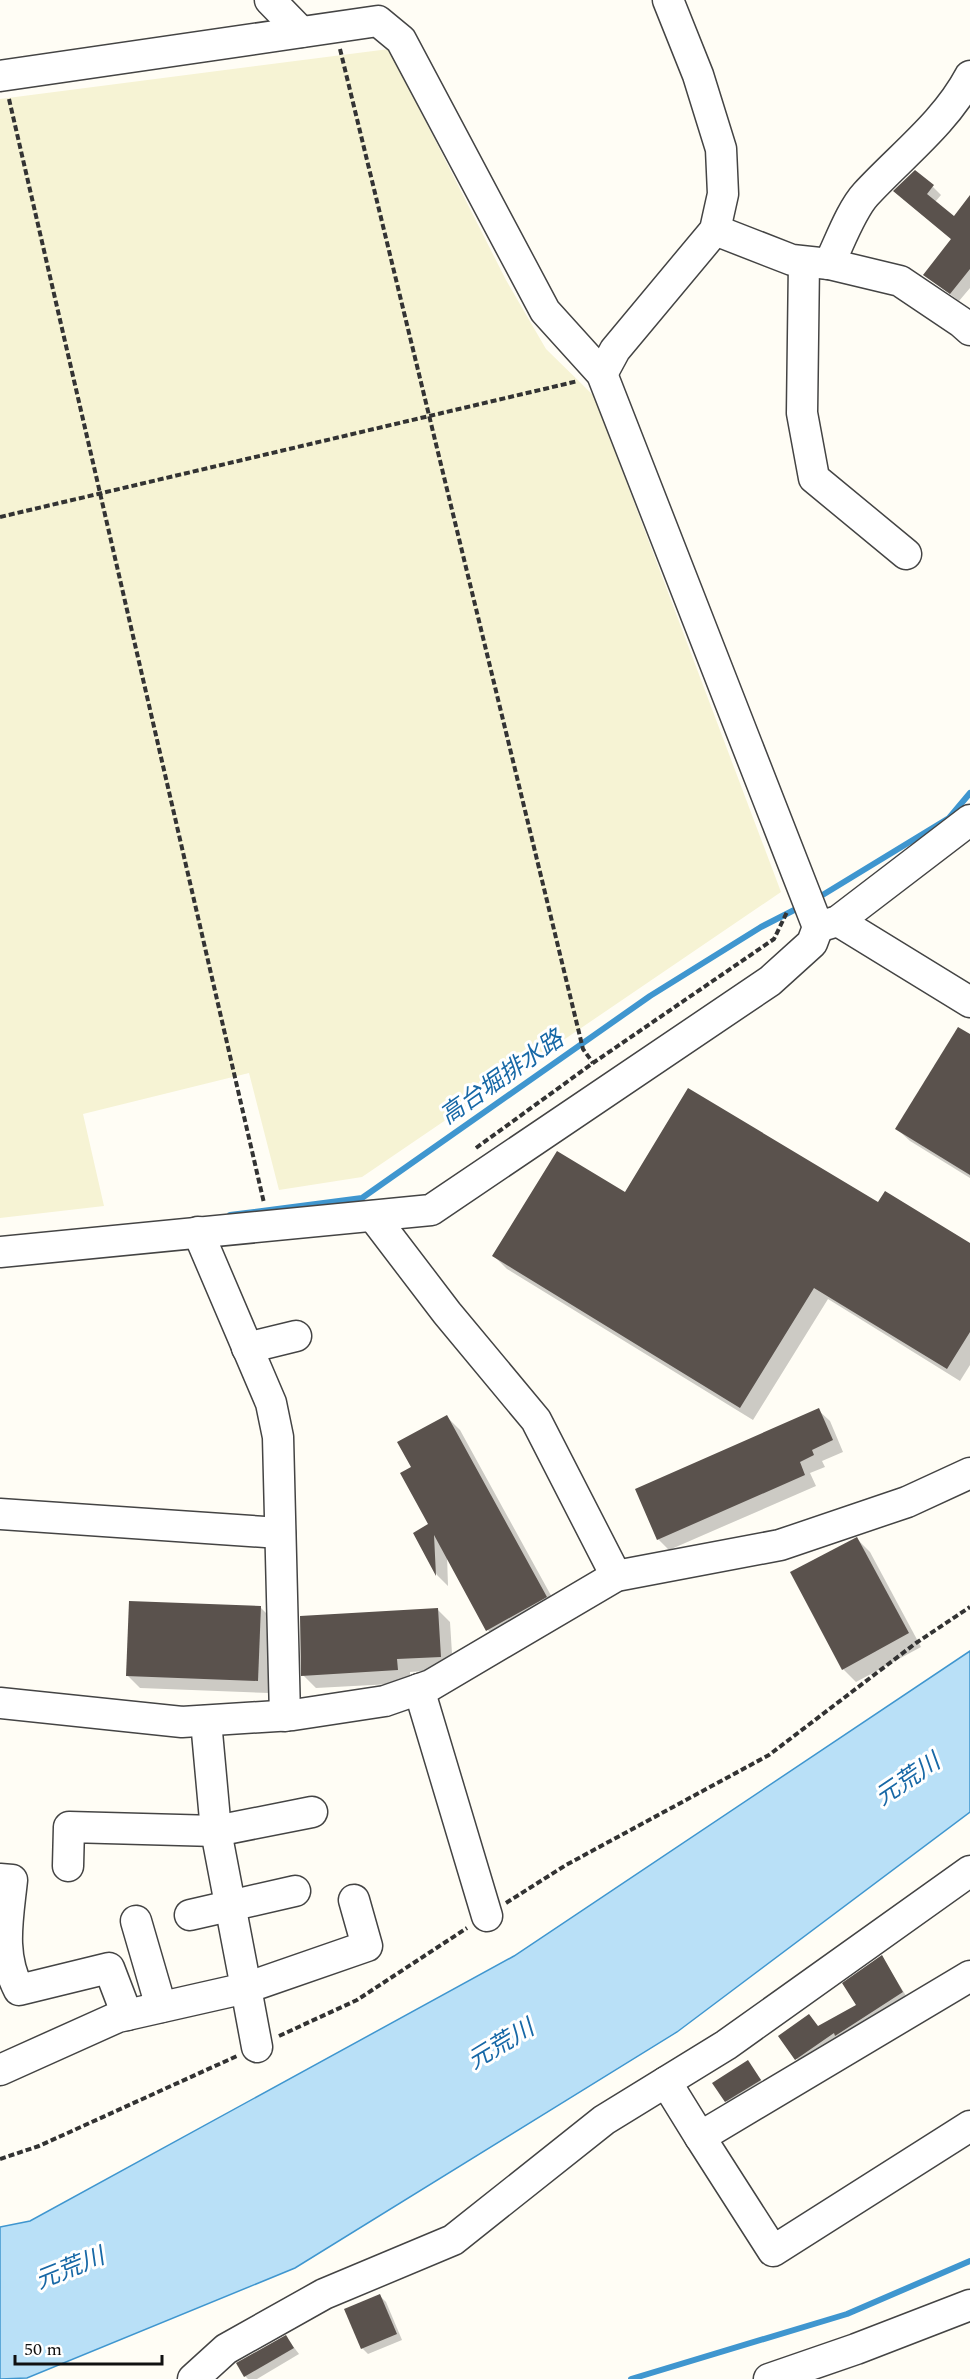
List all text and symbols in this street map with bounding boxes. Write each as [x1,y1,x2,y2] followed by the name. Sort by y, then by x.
[433,1021,573,1134] water label: 高台堀排水路
[868,1743,950,1815] water label: 元荒川
[461,2009,544,2079] water label: 元荒川
[30,2238,113,2299] water label: 元荒川
[15,2328,162,2366] scale bar
[24,2336,62,2363] text: 50 m

